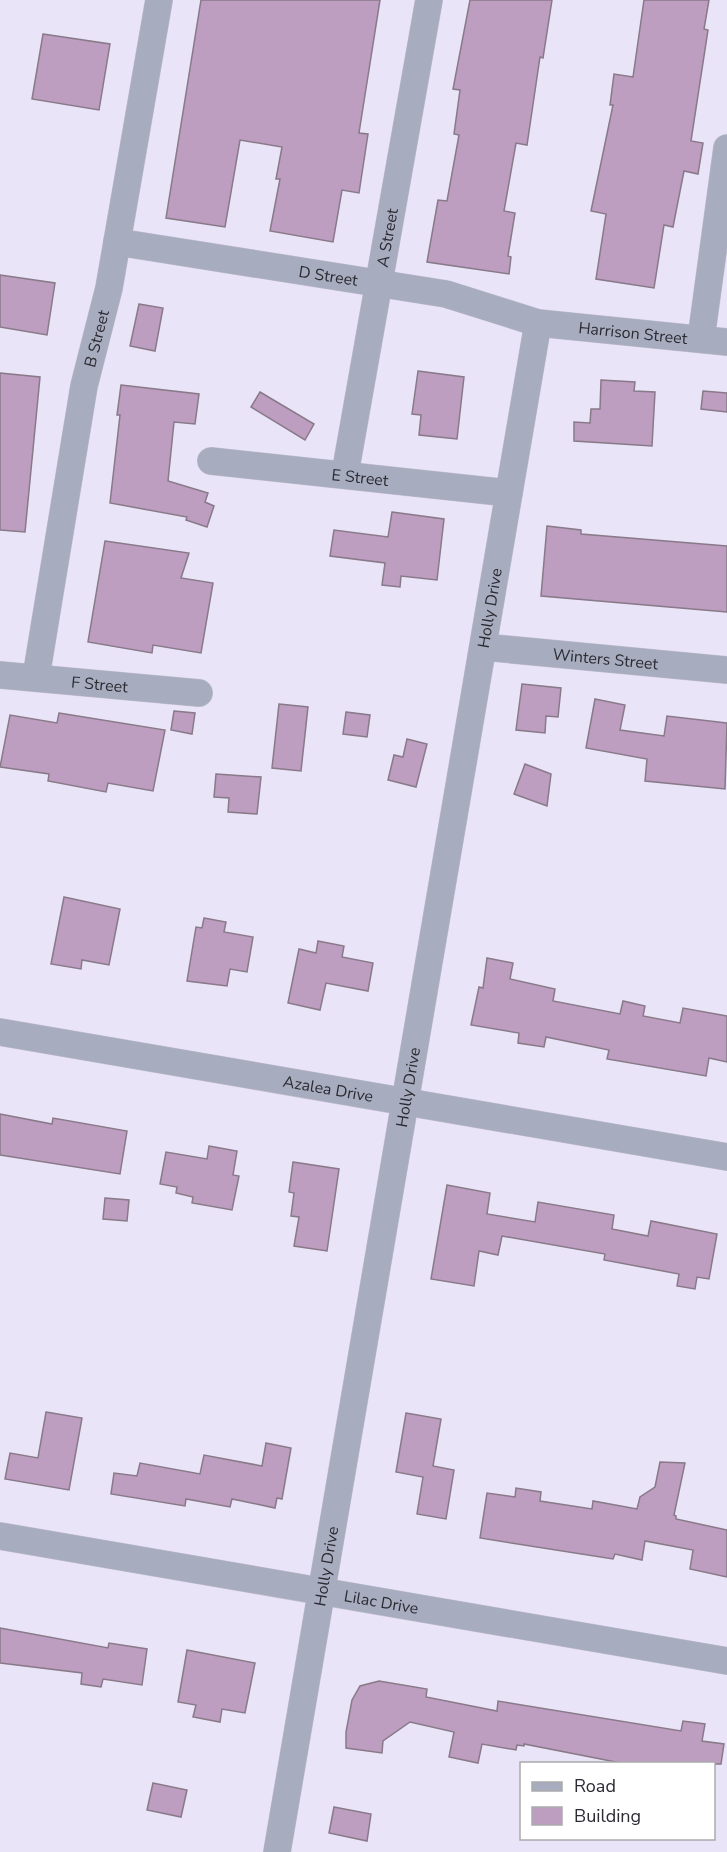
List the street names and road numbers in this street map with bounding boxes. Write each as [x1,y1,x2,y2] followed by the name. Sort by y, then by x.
[372,206,404,269] street label: A Street
[297,261,360,292] street label: D Street
[79,307,115,370] street label: B Street
[577,317,689,350] street label: Harrison Street
[330,464,390,492] street label: E Street
[473,567,508,650] street label: Holly Drive
[552,644,659,675] street label: Winters Street
[70,671,129,699] street label: F Street
[391,1046,426,1129] street label: Holly Drive
[281,1071,375,1108] street label: Azalea Drive
[309,1525,344,1608] street label: Holly Drive
[342,1585,420,1620] street label: Lilac Drive

